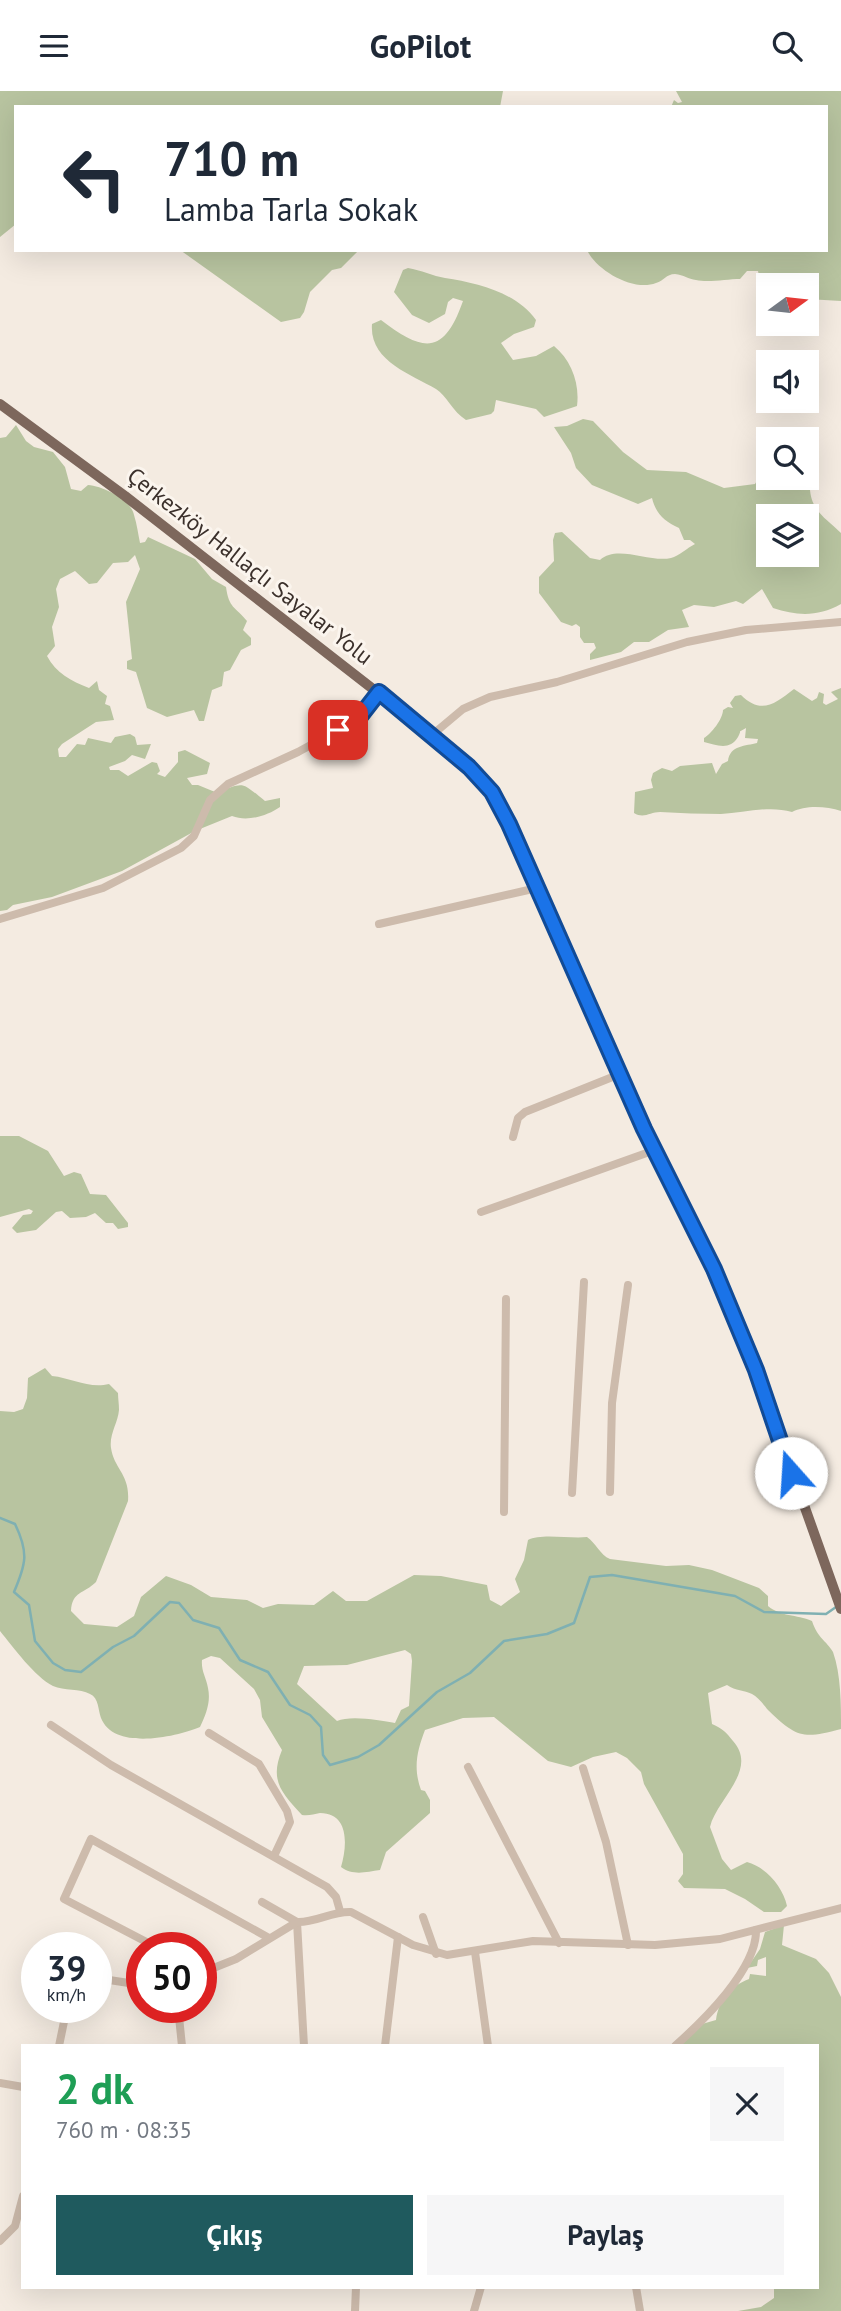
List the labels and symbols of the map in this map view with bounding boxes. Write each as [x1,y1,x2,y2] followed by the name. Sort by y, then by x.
[756,273,819,336] north arrow
[122,461,379,671] street label: Çerkezköy Hallaçlı Sayalar Yolu
[308,700,368,760] pin
[754,1436,828,1510] position arrow
[126,1932,217,2023] speed limit sign: 50

